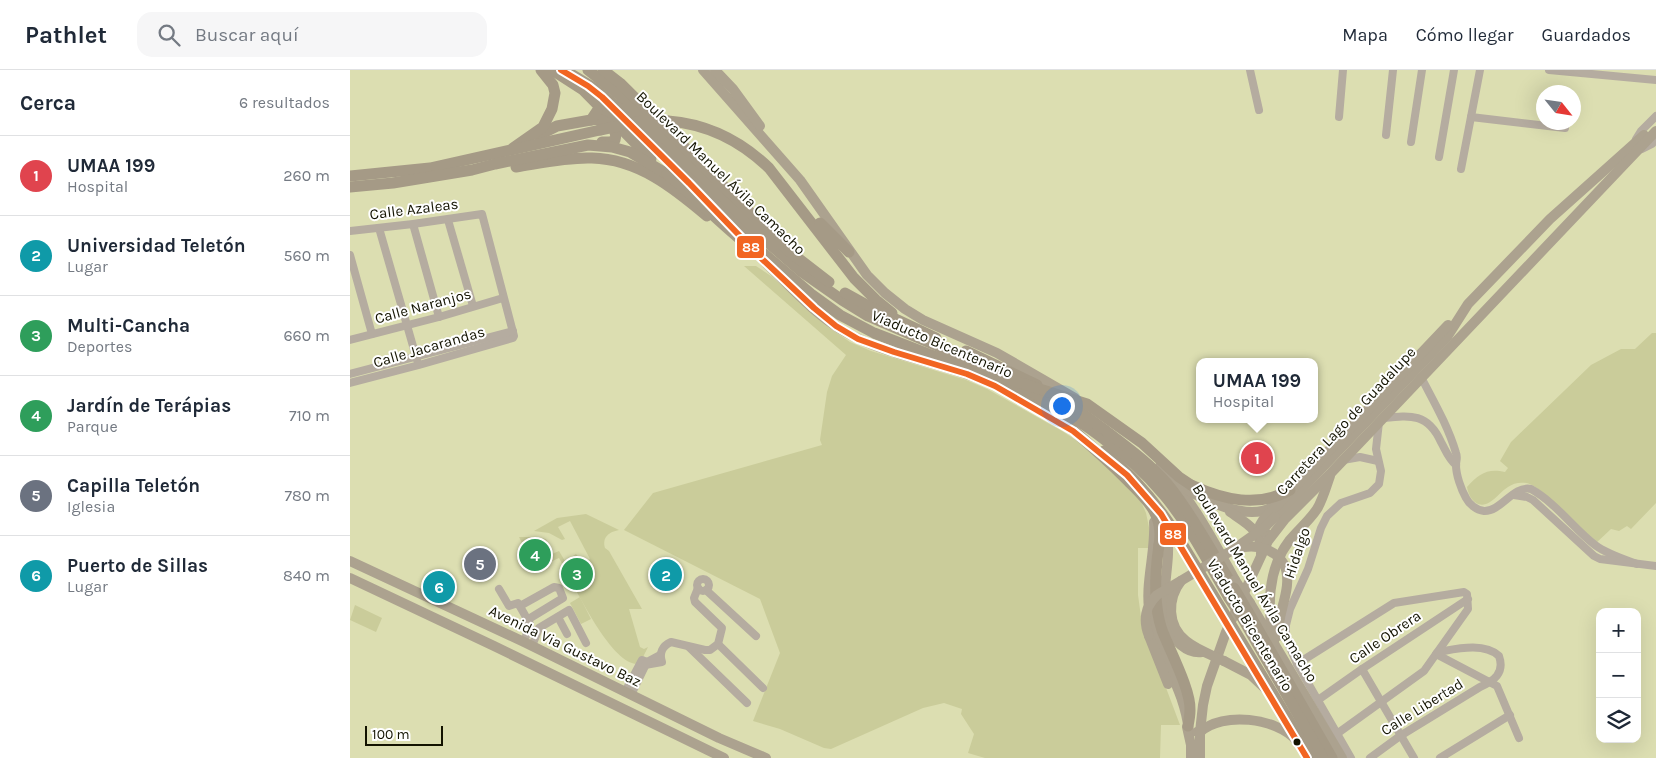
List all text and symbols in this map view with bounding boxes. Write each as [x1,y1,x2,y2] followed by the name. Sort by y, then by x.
[137,12,487,57] search box
[25,21,107,49] text: Pathlet
[155,21,183,49] icon: search
[195,24,299,46] text: Buscar aquí
[1342,24,1388,46] text: Mapa
[1416,24,1514,46] text: Cómo llegar
[1542,24,1631,46] text: Guardados
[1536,85,1581,130] north arrow
[633,87,809,259] street label: Boulevard Manuel Ávila Camacho
[20,91,76,115] text: Cerca
[239,93,330,112] text: 6 resultados
[67,155,155,177] text: UMAA 199
[33,166,39,185] text: 1
[283,166,330,185] text: 260 m
[67,177,128,196] text: Hospital
[369,195,459,223] street label: Calle Azaleas
[67,235,246,257] text: Universidad Teletón
[736,235,765,259] line badge: 88
[742,239,760,256] text: 88
[31,246,41,265] text: 2
[284,246,330,265] text: 560 m
[67,257,108,276] text: Lugar
[373,284,473,328] street label: Calle Naranjos
[869,306,1015,382] street label: Viaducto Bicentenario
[67,315,190,337] text: Multi-Cancha
[371,322,487,372] street label: Calle Jacarandas
[31,326,41,345] text: 3
[283,326,330,345] text: 660 m
[67,337,132,356] text: Deportes
[1273,343,1419,499] street label: Carretera Lago de Guadalupe
[1196,358,1318,423] popup
[1213,370,1301,392] text: UMAA 199
[1213,392,1274,411] text: Hospital
[1049,393,1075,419] your location
[67,395,231,417] text: Jardín de Terápias
[31,406,41,425] text: 4
[289,406,330,425] text: 710 m
[67,417,118,436] text: Parque
[1241,439,1273,477] pin: 1
[67,475,200,497] text: Capilla Teletón
[1189,481,1321,685] street label: Boulevard Manuel Ávila Camacho
[31,486,41,505] text: 5
[284,486,330,505] text: 780 m
[67,497,115,516] text: Iglesia
[1159,522,1187,546] line badge: 88
[1280,525,1314,581] street label: Hidalgo
[1164,526,1182,543] text: 88
[519,536,551,574] pin: 4
[464,545,496,583] pin: 5
[67,555,208,577] text: Puerto de Sillas
[561,555,593,593] pin: 3
[650,556,682,594] pin: 2
[1203,556,1297,694] street label: Viaducto Bicentenario
[31,566,41,585] text: 6
[283,566,330,585] text: 840 m
[423,568,455,606] pin: 6
[67,577,108,596] text: Lugar
[486,601,644,691] street label: Avenida Via Gustavo Baz
[1346,606,1424,668] street label: Calle Obrera
[1596,608,1641,743] map controls
[1596,608,1641,653] button: +
[1596,653,1641,698] button: −
[1378,675,1466,739] street label: Calle Libertad
[1596,698,1641,743] button: layers
[365,723,442,746] scale bar
[372,726,410,743] text: 100 m
[1292,737,1302,747] unlabelled marker

